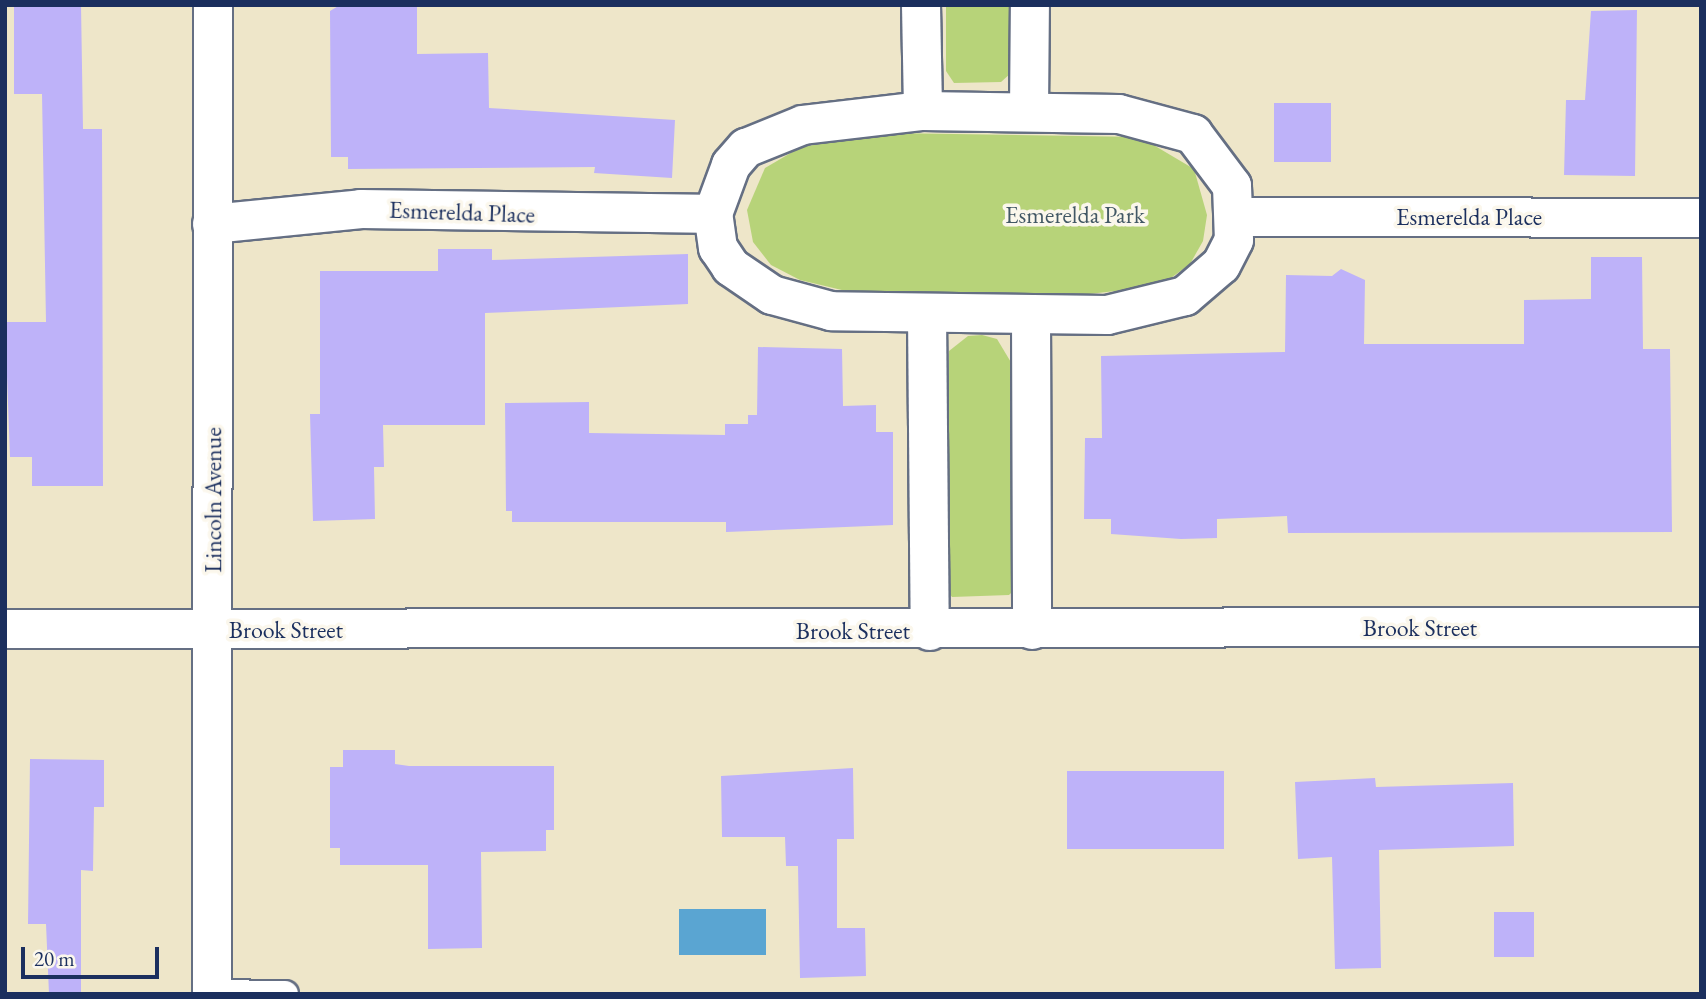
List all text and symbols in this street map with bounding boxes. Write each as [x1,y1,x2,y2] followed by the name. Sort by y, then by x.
[388,195,536,229] street label: Esmerelda Place
[1005,201,1145,229] park label: Esmerelda Park
[1396,203,1542,231] street label: Esmerelda Place
[199,427,227,573] street label: Lincoln Avenue
[1363,614,1477,642] street label: Brook Street
[229,616,343,644] street label: Brook Street
[796,617,910,645] street label: Brook Street
[24,932,163,976] scale bar
[34,945,75,972] text: 20 m

